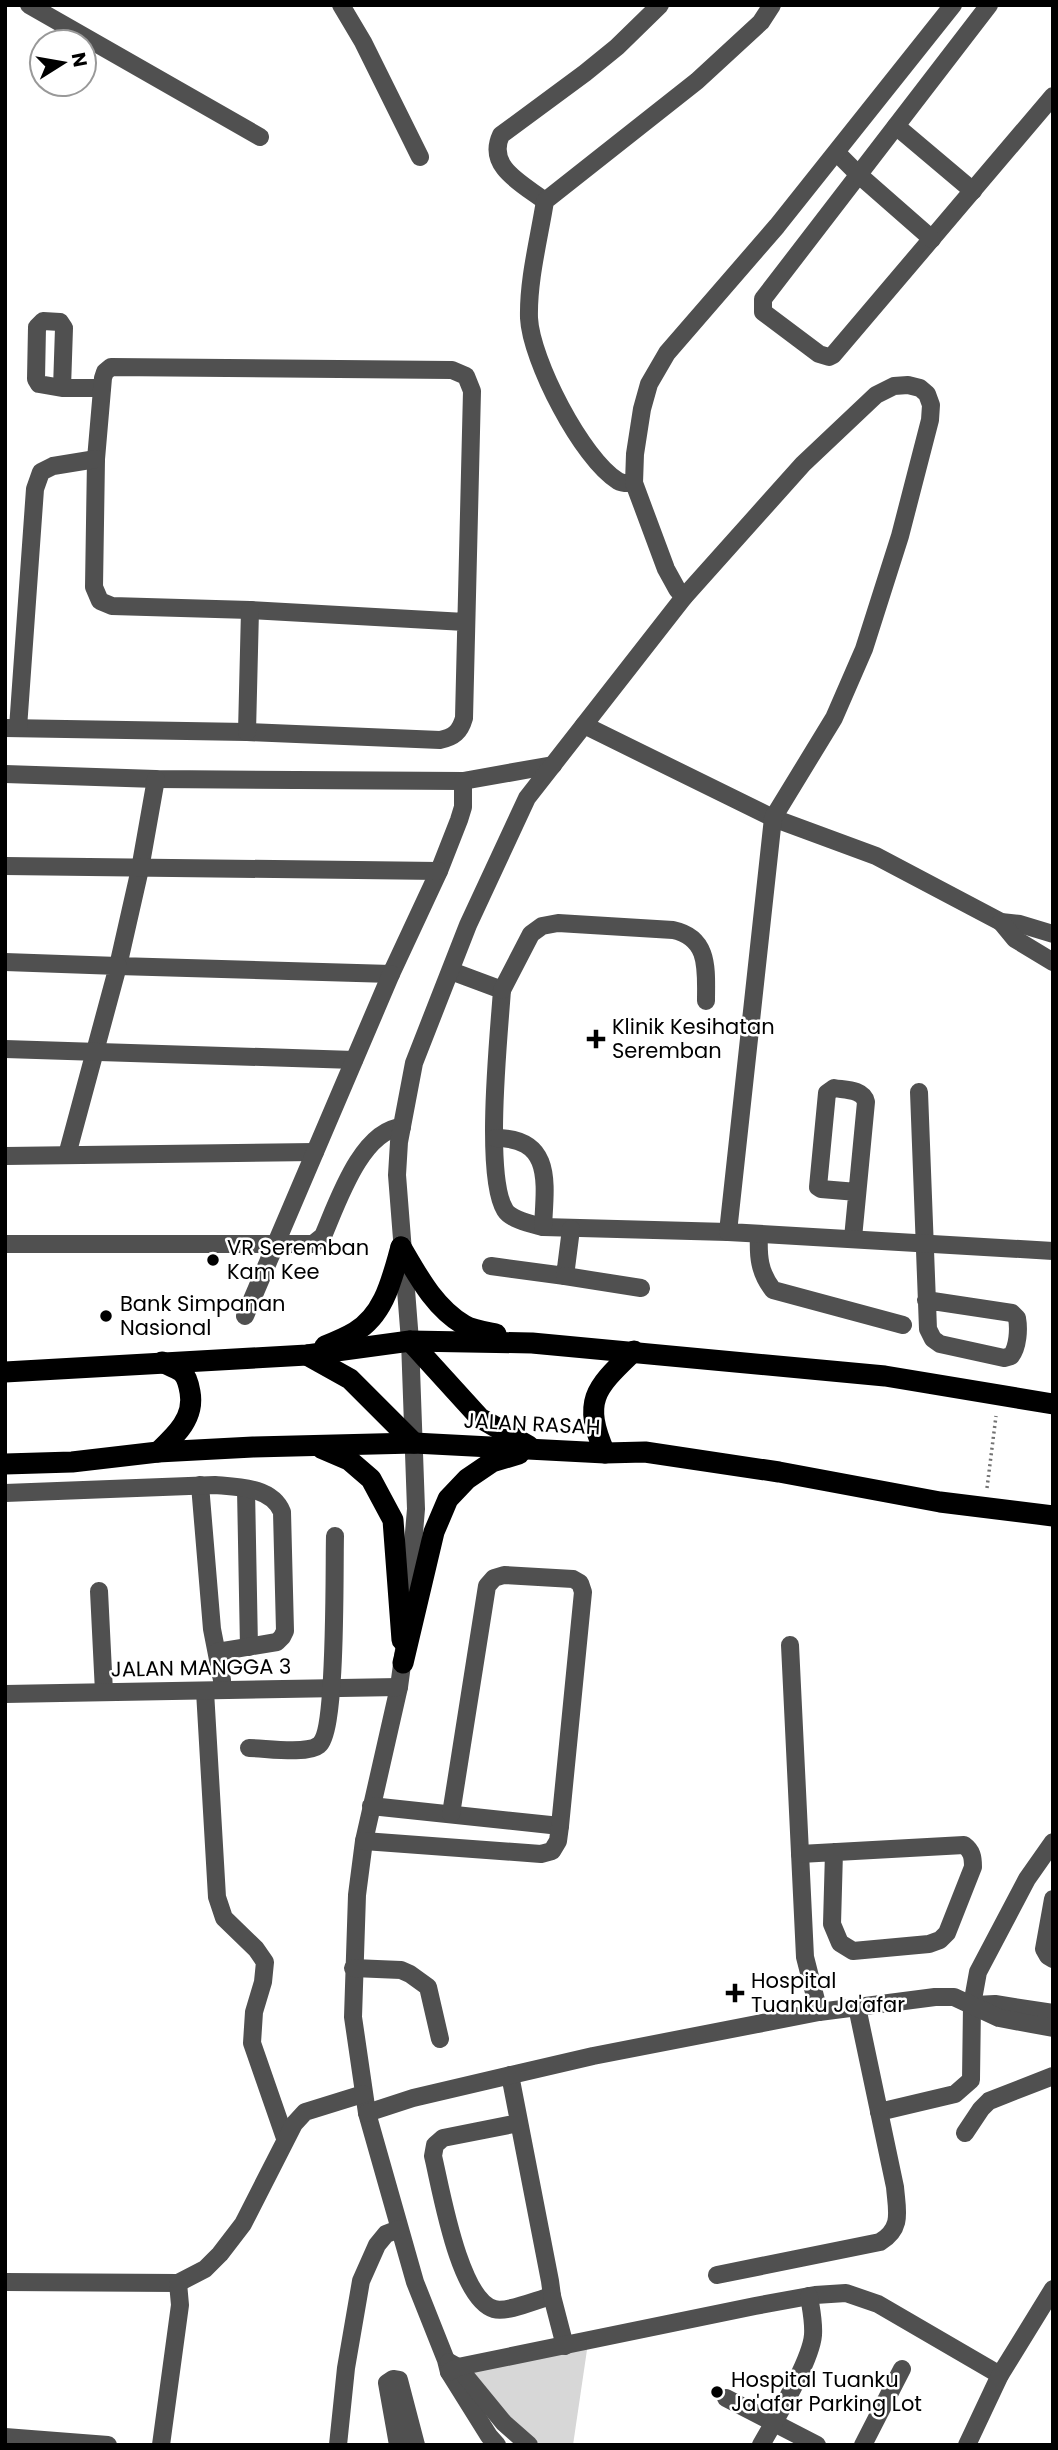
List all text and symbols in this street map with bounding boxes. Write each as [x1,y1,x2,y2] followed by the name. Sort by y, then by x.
[28,28,98,98] north arrow
[65,50,94,69] text: N
[612,1012,775,1065] place label: Klinik Kesihatan Seremban
[586,1029,606,1049] marker: Klinik Kesihatan Seremban
[227,1233,369,1286] place label: VR Seremban Kam Kee
[205,1252,221,1268] marker: VR Seremban Kam Kee
[120,1289,286,1342] place label: Bank Simpanan Nasional
[98,1308,114,1324] marker: Bank Simpanan Nasional
[463,1405,601,1442] street label: JALAN RASAH
[110,1651,292,1684] street label: JALAN MANGGA 3
[751,1966,905,2019] place label: Hospital Tuanku Ja'afar
[725,1983,745,2003] marker: Hospital Tuanku Ja'afar
[731,2365,922,2418] place label: Hospital Tuanku Ja'afar Parking Lot
[709,2384,725,2400] marker: Hospital Tuanku Ja'afar Parking Lot

